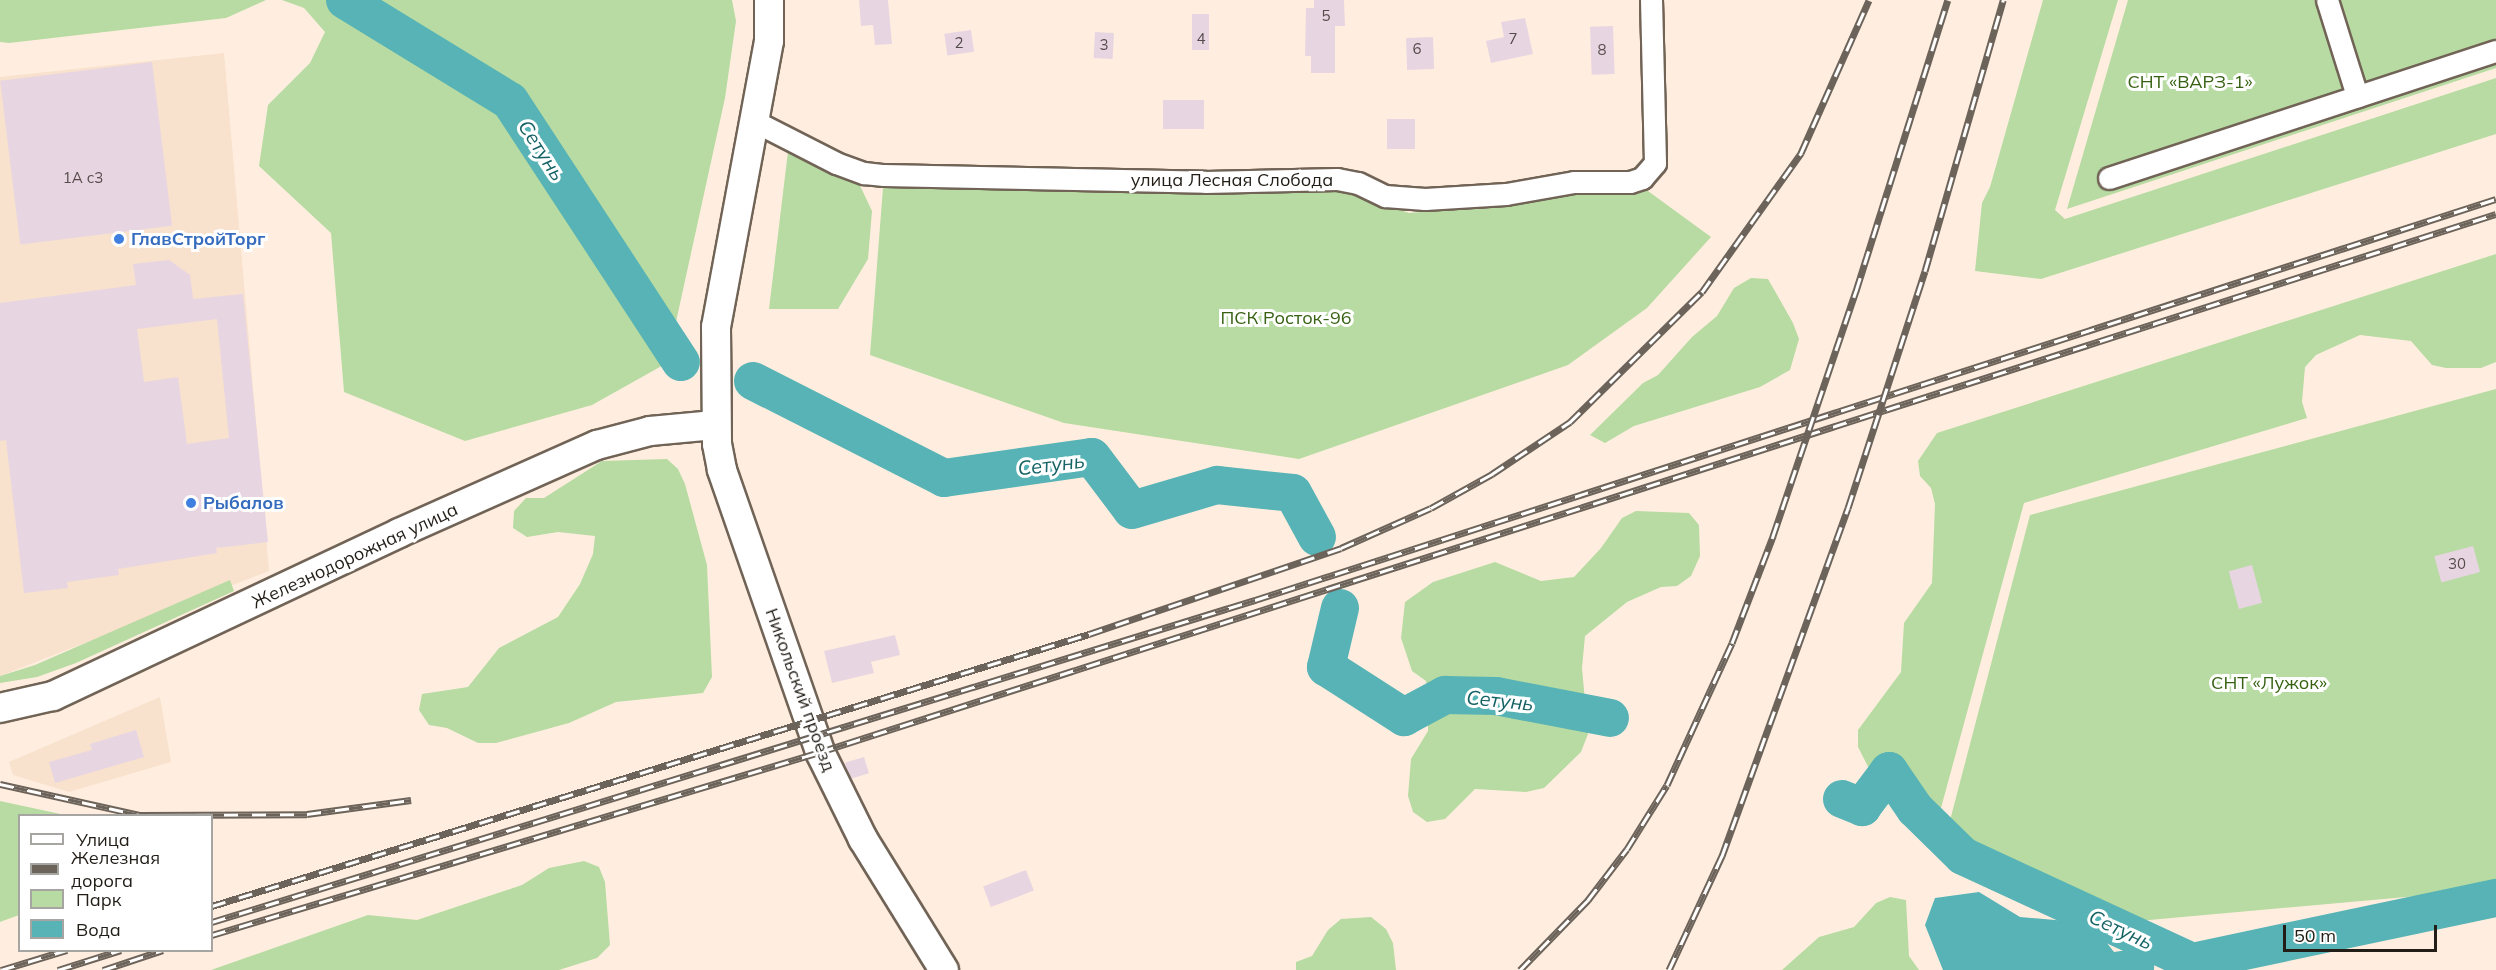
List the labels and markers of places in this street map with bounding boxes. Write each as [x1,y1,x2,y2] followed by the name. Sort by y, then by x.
[131,228,265,250] place label: ГлавСтройТорг
[112,232,126,246] marker: ГлавСтройТорг
[203,492,284,514] place label: Рыбалов
[184,496,198,510] marker: Рыбалов

